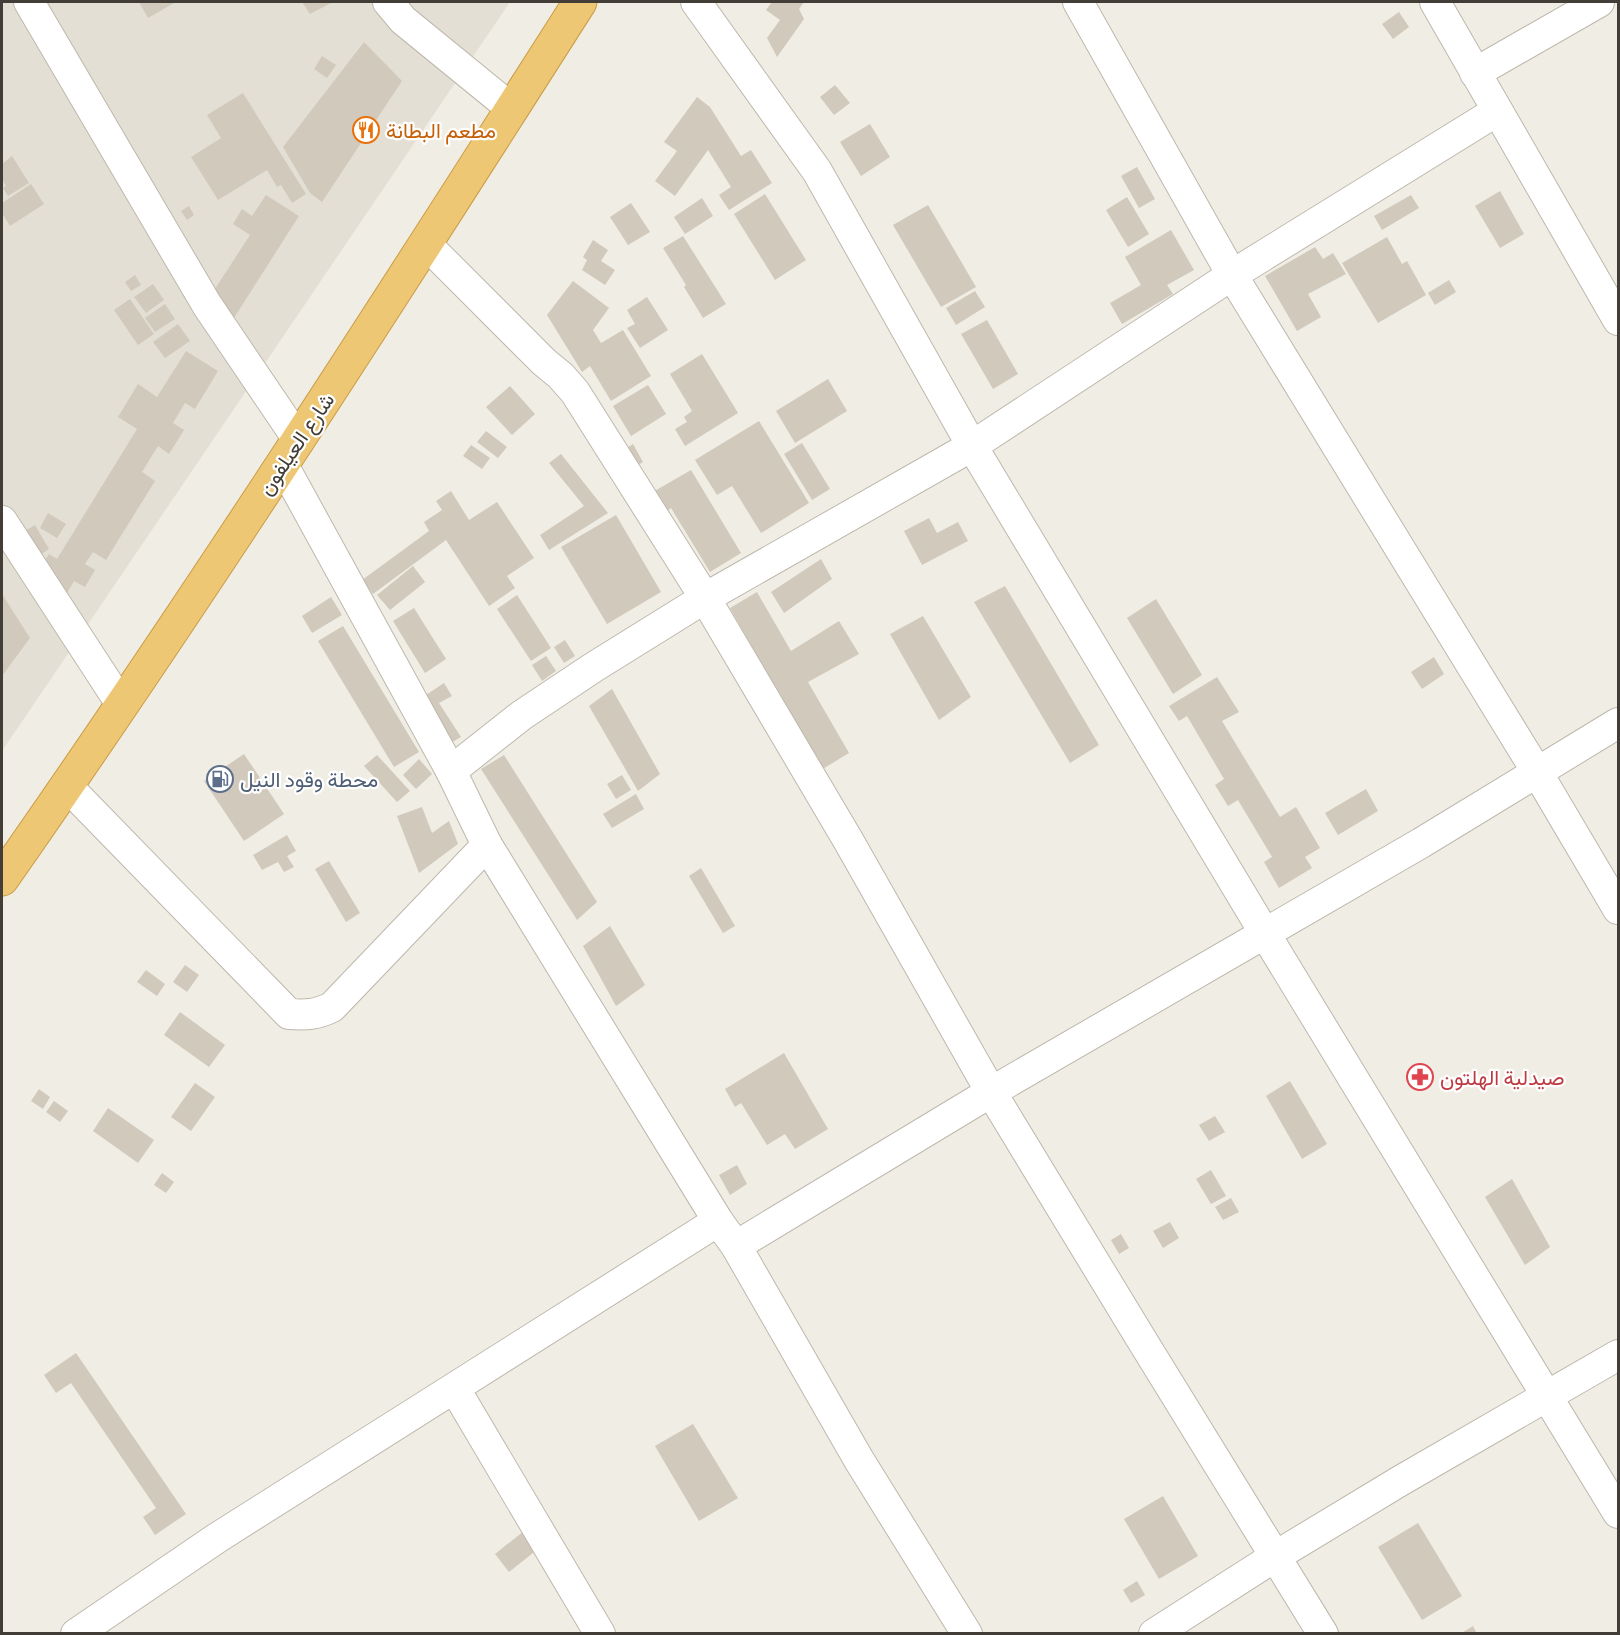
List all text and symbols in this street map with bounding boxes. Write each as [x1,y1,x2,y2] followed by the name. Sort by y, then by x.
[351,115,381,145] restaurant icon: مطعم البطانة
[386,117,496,145] place label: مطعم البطانة
[252,388,341,501] street label: شارع العيلفون
[205,764,235,794] fuel station icon: محطة وقود النيل
[240,766,378,793] place label: محطة وقود النيل
[1405,1062,1435,1092] pharmacy icon: صيدلية الهلتون
[1440,1064,1565,1091] place label: صيدلية الهلتون

